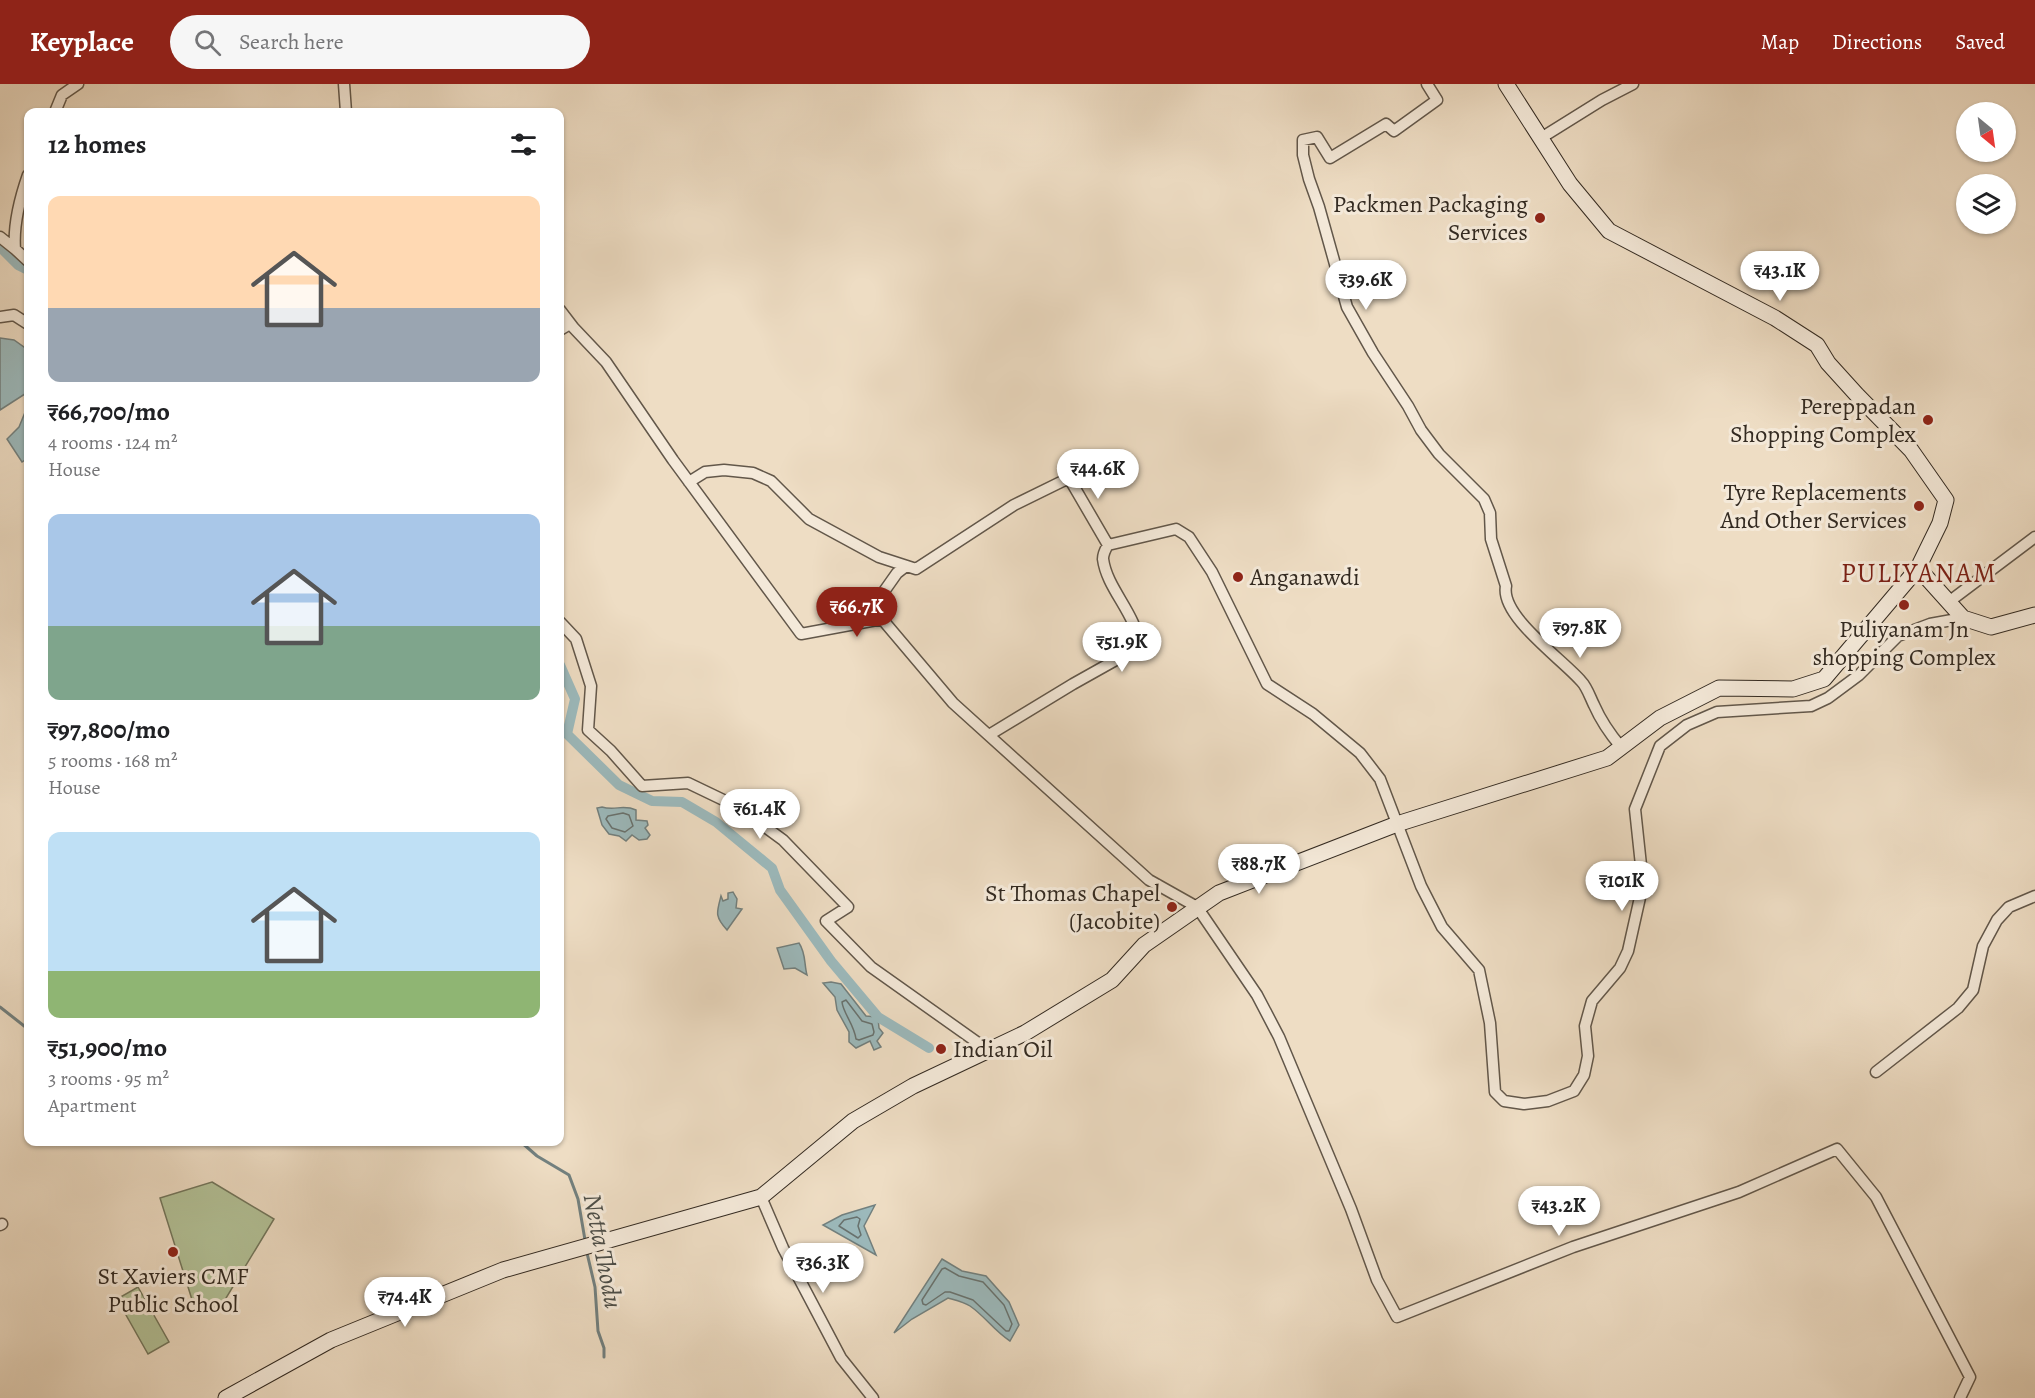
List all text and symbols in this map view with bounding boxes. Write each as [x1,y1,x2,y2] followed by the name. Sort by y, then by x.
[170,15,590,69] search box
[30,23,134,61] text: Keyplace
[191,26,224,59] icon: search
[239,27,344,57] text: Search here
[1761,28,1799,56] text: Map
[1832,28,1922,56] text: Directions
[1955,28,2005,56] text: Saved
[1956,102,2016,162] north arrow
[1956,102,2016,234] map controls
[48,127,146,162] text: 12 homes
[507,128,540,161] icon: filters
[1956,174,2016,234] button: layers
[1333,188,1528,248] place label: Packmen Packaging Services
[1533,211,1547,225] marker: Packmen Packaging Services
[240,235,348,343] icon: home
[1731,251,1829,302] pin: ₹43.1K
[1754,257,1806,284] text: ₹43.1K
[1317,260,1415,311] pin: ₹39.6K
[1339,266,1393,293] text: ₹39.6K
[1730,390,1917,450] place label: Pereppadan Shopping Complex
[48,394,170,429] text: ₹66,700/mo
[1921,413,1935,427] marker: Pereppadan Shopping Complex
[48,429,178,456] text: 4 rooms · 124 m²
[1049,449,1147,500] pin: ₹44.6K
[1071,455,1125,482] text: ₹44.6K
[48,456,100,483] text: House
[1719,476,1907,536] place label: Tyre Replacements And Other Services
[1912,499,1926,513] marker: Tyre Replacements And Other Services
[240,553,348,661] icon: home
[1841,555,1997,591] district label: PULIYANAM
[1249,561,1360,593] place label: Anganawdi
[1231,570,1245,584] marker: Anganawdi
[808,587,906,638] pin: ₹66.7K
[830,593,884,620] text: ₹66.7K
[1897,598,1911,612] marker: Puliyanam Jn shopping Complex
[1531,608,1629,659] pin: ₹97.8K
[1812,613,1996,673] place label: Puliyanam Jn shopping Complex
[1553,614,1607,641] text: ₹97.8K
[1073,622,1171,673] pin: ₹51.9K
[1096,628,1148,655] text: ₹51.9K
[48,712,170,747] text: ₹97,800/mo
[48,747,177,774] text: 5 rooms · 168 m²
[48,774,100,801] text: House
[711,789,809,840] pin: ₹61.4K
[734,795,786,822] text: ₹61.4K
[1210,844,1308,895] pin: ₹88.7K
[1232,850,1286,877] text: ₹88.7K
[1580,861,1664,912] pin: ₹101K
[1600,867,1645,894] text: ₹101K
[240,871,348,979] icon: home
[985,877,1160,937] place label: St Thomas Chapel (Jacobite)
[1165,900,1179,914] marker: St Thomas Chapel (Jacobite)
[48,1030,167,1065] text: ₹51,900/mo
[953,1033,1053,1065] place label: Indian Oil
[934,1042,948,1056] marker: Indian Oil
[48,1065,169,1092] text: 3 rooms · 95 m²
[48,1092,137,1119] text: Apartment
[1510,1186,1608,1237] pin: ₹43.2K
[575,1191,631,1312] water label: Netta Thodu
[1532,1192,1586,1219] text: ₹43.2K
[774,1243,872,1294] pin: ₹36.3K
[166,1245,180,1259] marker: St Xaviers CMF Public School
[797,1249,849,1276] text: ₹36.3K
[97,1260,249,1320] place label: St Xaviers CMF Public School
[356,1277,454,1328] pin: ₹74.4K
[378,1283,432,1310] text: ₹74.4K

